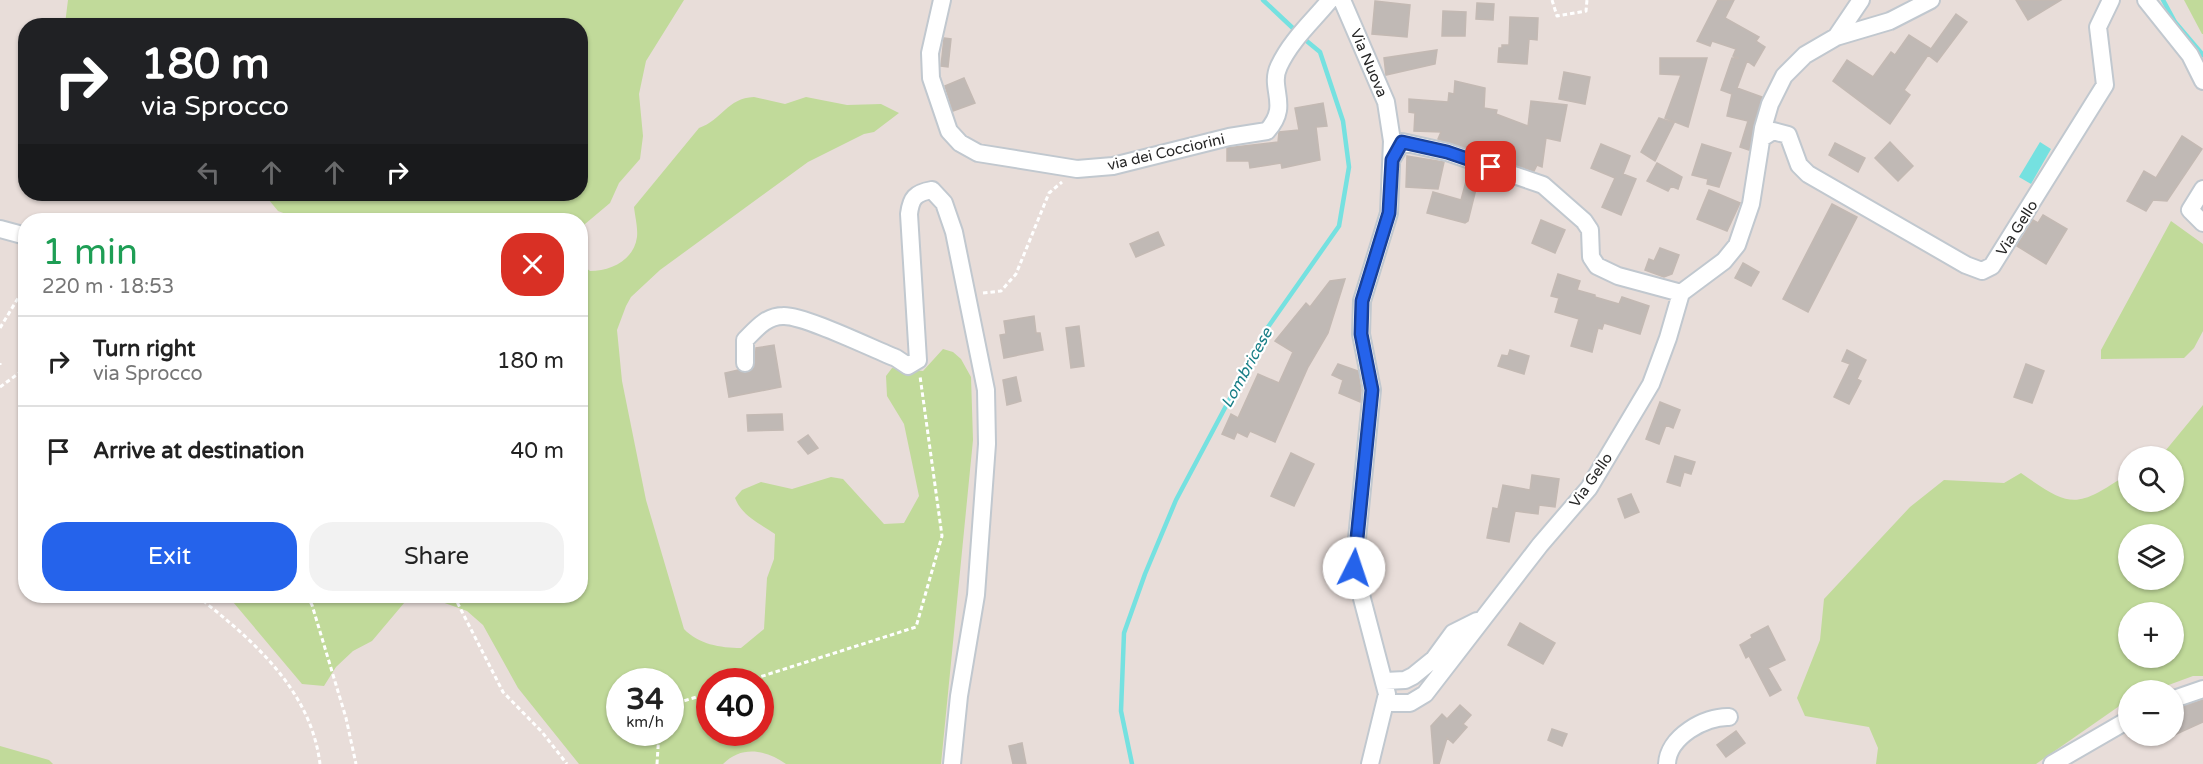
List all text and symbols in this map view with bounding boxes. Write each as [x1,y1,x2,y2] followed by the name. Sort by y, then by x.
[1347,26,1391,100] street label: Via Nuova
[141,39,270,90] text: 180 m
[42,42,120,120] icon: right
[141,90,289,123] text: via Sprocco
[1105,130,1227,174] street label: via dei Cocciorini
[1465,141,1516,192] pin
[1474,150,1507,183] icon: arrive
[192,156,225,189] icon: left
[255,156,288,189] icon: ahead
[318,156,351,189] icon: ahead
[381,156,414,189] icon: right
[1992,197,2042,259] street label: Via Gello
[42,231,138,274] text: 1 min
[501,233,564,296] button: close
[42,275,174,299] text: 220 m · 18:53
[1217,324,1278,411] water label: Lombricese
[93,336,195,362] text: Turn right
[42,345,75,378] icon: right
[497,348,564,374] text: 180 m
[93,362,203,386] text: via Sprocco
[42,435,75,468] icon: arrive
[93,438,304,464] text: Arrive at destination
[510,438,564,464] text: 40 m
[2118,446,2184,746] map controls
[2118,446,2184,512] button: search
[1566,449,1616,511] street label: Via Gello
[42,522,297,591] button: Exit
[309,522,564,591] button: Share
[2118,524,2184,590] button: layers
[1322,536,1386,600] position arrow
[2118,602,2184,668] button: +
[696,668,774,746] speed limit sign: 40
[2118,680,2184,746] button: −
[626,681,664,718] text: 34
[626,713,664,731] text: km/h

